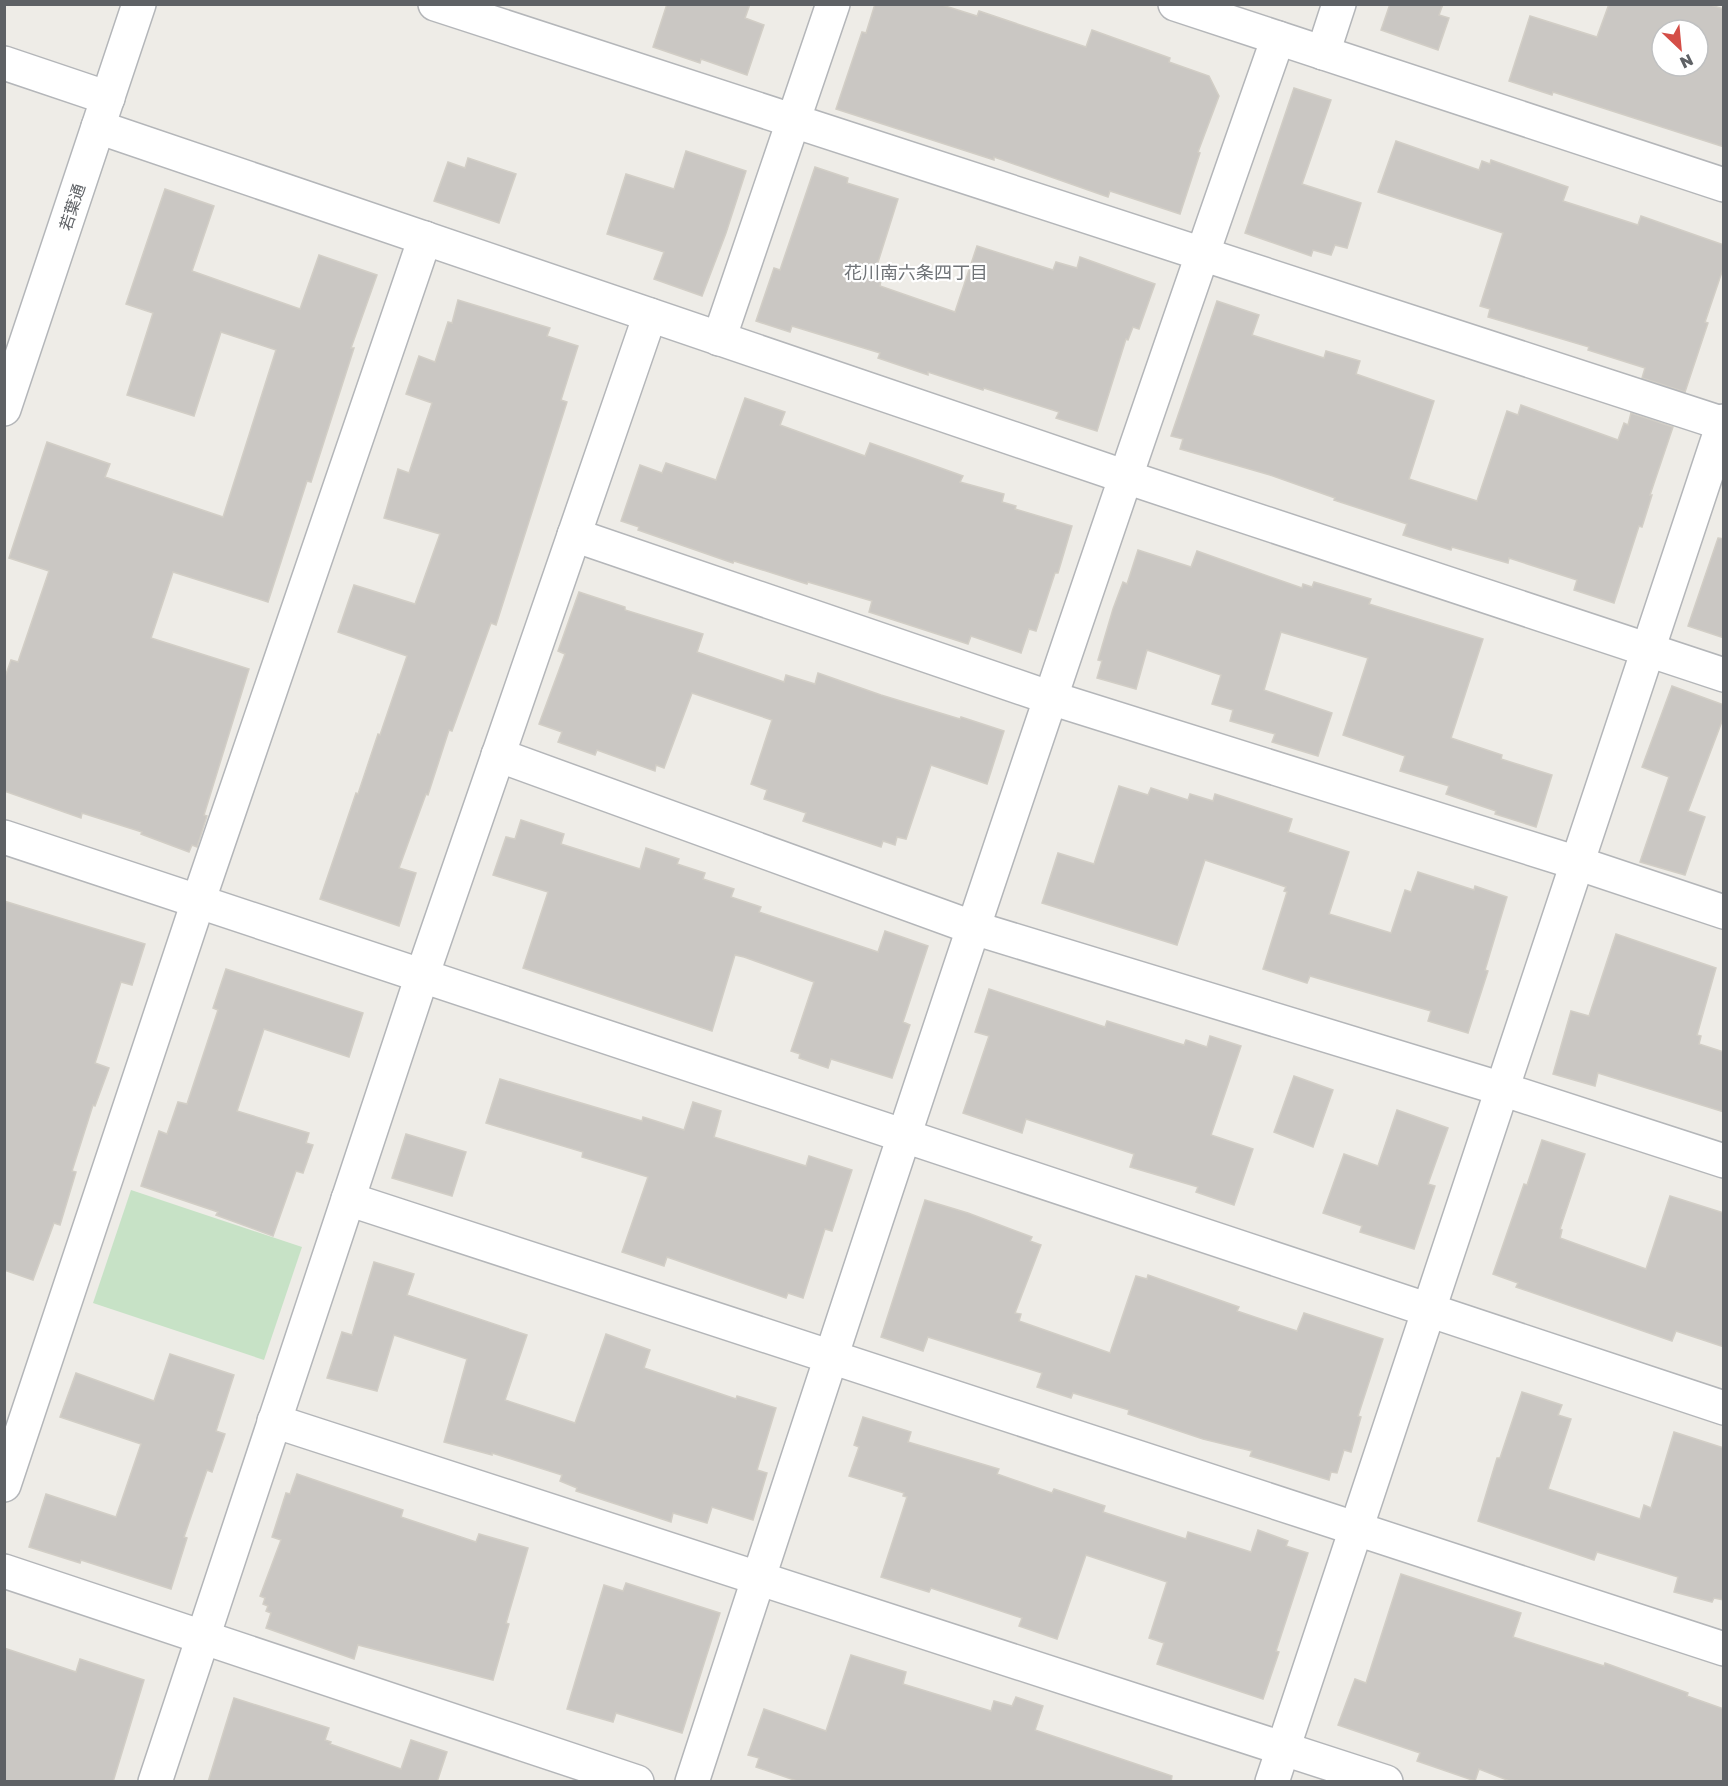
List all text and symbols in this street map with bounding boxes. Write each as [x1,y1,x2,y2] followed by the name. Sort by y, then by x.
[1650,18,1710,78] north arrow
[1677,50,1696,73] text: N
[55,181,89,233] street label: 若葉通
[844,261,988,283] district label: 花川南六条四丁目

